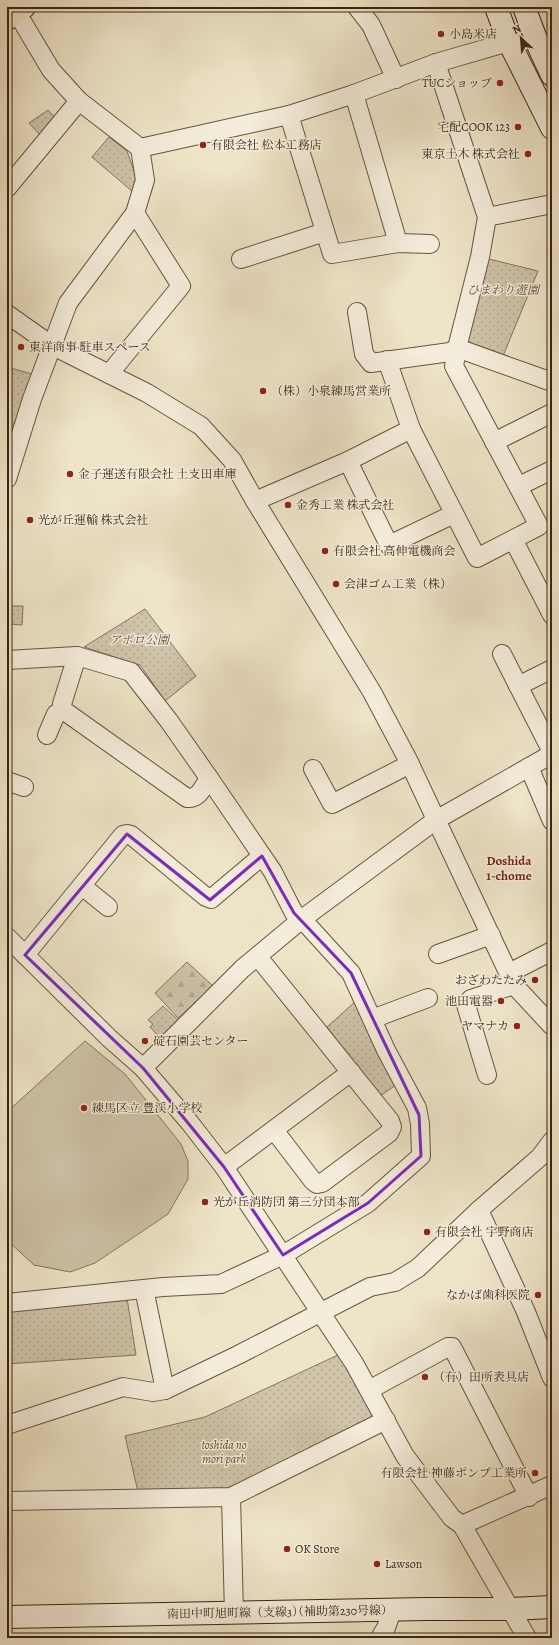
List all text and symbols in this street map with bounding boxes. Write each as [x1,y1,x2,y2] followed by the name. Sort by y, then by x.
[501,18,541,58] north arrow
[510,21,524,38] text: N
[449,26,497,42] place label: 小島米店
[436,29,446,39] marker: 小島米店
[422,75,492,91] place label: TUCショップ
[495,78,505,88] marker: TUCショップ
[437,119,510,135] place label: 宅配COOK 123
[513,122,523,132] marker: 宅配COOK 123
[211,137,321,153] place label: 有限会社 松本工務店
[198,140,208,150] marker: 有限会社 松本工務店
[422,146,520,162] place label: 東京土木 株式会社
[523,149,533,159] marker: 東京土木 株式会社
[467,282,541,298] park label: ひまわり遊園
[29,339,151,355] place label: 東洋商事 駐車スペース
[16,342,26,352] marker: 東洋商事 駐車スペース
[271,383,391,399] place label: （株）小泉練馬営業所
[258,386,268,396] marker: （株）小泉練馬営業所
[78,466,236,482] place label: 金子運送有限会社 土支田車庫
[65,469,75,479] marker: 金子運送有限会社 土支田車庫
[296,497,394,513] place label: 金秀工業 株式会社
[283,500,293,510] marker: 金秀工業 株式会社
[38,512,148,528] place label: 光が丘運輸 株式会社
[25,515,35,525] marker: 光が丘運輸 株式会社
[333,543,455,559] place label: 有限会社 高伸電機商会
[320,546,330,556] marker: 有限会社 高伸電機商会
[344,576,452,592] place label: 会津ゴム工業（株）
[331,579,341,589] marker: 会津ゴム工業（株）
[109,632,171,648] park label: アポロ公園
[486,852,532,884] district label: Doshida 1-chome
[455,972,527,988] place label: おざわたたみ
[530,975,540,985] marker: おざわたたみ
[445,993,493,1009] place label: 池田電器
[496,996,506,1006] marker: 池田電器
[461,1018,509,1034] place label: ヤマナカ
[512,1021,522,1031] marker: ヤマナカ
[153,1033,249,1049] place label: 碇石園芸センター
[140,1036,150,1046] marker: 碇石園芸センター
[92,1100,202,1116] place label: 練馬区立 豊渓小学校
[79,1103,89,1113] marker: 練馬区立 豊渓小学校
[213,1194,359,1210] place label: 光が丘消防団 第三分団本部
[200,1197,210,1207] marker: 光が丘消防団 第三分団本部
[435,1224,533,1240] place label: 有限会社 宇野商店
[422,1227,432,1237] marker: 有限会社 宇野商店
[446,1287,530,1303] place label: なかば歯科医院
[533,1290,543,1300] marker: なかば歯科医院
[433,1369,529,1385] place label: （有）田所表具店
[420,1372,430,1382] marker: （有）田所表具店
[201,1437,247,1467] park label: toshida no mori park
[381,1465,527,1481] place label: 有限会社 神藤ポンプ工業所
[530,1468,540,1478] marker: 有限会社 神藤ポンプ工業所
[295,1541,339,1557] place label: OK Store
[282,1544,292,1554] marker: OK Store
[385,1556,423,1572] place label: Lawson
[372,1559,382,1569] marker: Lawson
[167,1602,393,1622] street label: 南田中町旭町線（支線3）（補助第230号線）

